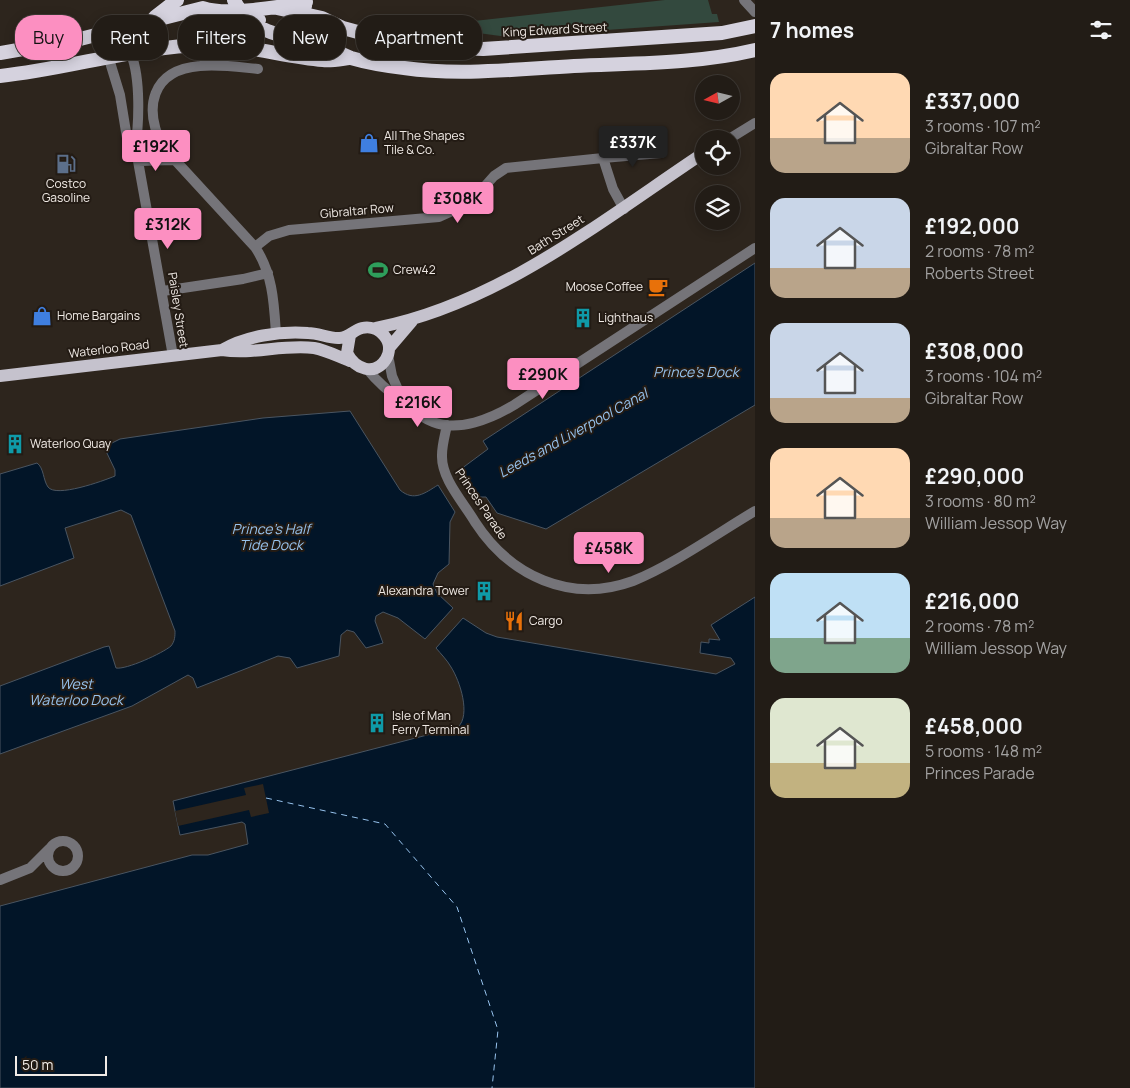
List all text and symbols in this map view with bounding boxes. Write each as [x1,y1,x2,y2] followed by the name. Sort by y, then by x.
[15,15,82,60] chip: Buy
[92,15,168,60] chip: Rent
[178,15,264,60] chip: Filters
[274,15,346,60] chip: New
[356,15,482,60] chip: Apartment
[770,16,854,44] text: 7 homes
[1087,16,1115,44] icon: filters
[502,18,608,41] street label: King Edward Street
[695,75,740,120] north arrow
[695,75,740,230] map controls
[925,87,1020,115] text: £337,000
[810,93,870,153] icon: home
[925,115,1041,137] text: 3 rooms · 107 m²
[598,126,668,168] pin: £337K
[384,127,465,158] place label: All The Shapes Tile & Co.
[121,130,191,172] pin: £192K
[695,130,740,175] button: locate
[610,131,656,153] text: £337K
[358,132,380,154] shop icon: All The Shapes Tile & Co.
[133,135,179,157] text: £192K
[925,137,1023,159] text: Gibraltar Row
[55,153,77,175] fuel station icon: Costco Gasoline
[42,175,90,206] place label: Costco Gasoline
[423,182,493,224] pin: £308K
[695,185,740,230] button: layers
[433,187,483,209] text: £308K
[319,199,394,222] street label: Gibraltar Row
[133,208,203,250] pin: £312K
[524,210,587,259] street label: Bath Street
[925,212,1020,240] text: £192,000
[145,213,191,235] text: £312K
[810,218,870,278] icon: home
[925,240,1034,262] text: 2 rooms · 78 m²
[367,259,389,281] sports icon: Crew42
[393,261,436,278] place label: Crew42
[925,262,1034,284] text: Roberts Street
[164,271,193,349] street label: Paisley Street
[647,276,669,298] cafe icon: Moose Coffee
[566,278,643,295] place label: Moose Coffee
[31,305,53,327] shop icon: Home Bargains
[57,307,140,324] place label: Home Bargains
[572,307,594,329] building icon: Lighthaus
[598,309,653,326] place label: Lighthaus
[68,335,150,362] street label: Waterloo Road
[925,337,1024,365] text: £308,000
[810,343,870,403] icon: home
[508,358,578,400] pin: £290K
[653,362,741,381] water label: Prince's Dock
[518,363,568,385] text: £290K
[925,365,1042,387] text: 3 rooms · 104 m²
[495,383,652,482] water label: Leeds and Liverpool Canal
[383,386,453,428] pin: £216K
[925,387,1023,409] text: Gibraltar Row
[395,391,441,413] text: £216K
[4,433,26,455] building icon: Waterloo Quay
[30,435,112,452] place label: Waterloo Quay
[925,462,1024,490] text: £290,000
[451,465,511,543] street label: Princes Parade
[810,468,870,528] icon: home
[925,490,1036,512] text: 3 rooms · 80 m²
[925,512,1067,534] text: William Jessop Way
[232,519,313,554] water label: Prince's Half Tide Dock
[574,532,644,574] pin: £458K
[585,537,633,559] text: £458K
[473,580,495,602] building icon: Alexandra Tower
[378,582,470,599] place label: Alexandra Tower
[925,587,1020,615] text: £216,000
[810,593,870,653] icon: home
[503,610,525,632] restaurant icon: Cargo
[529,612,563,629] place label: Cargo
[925,615,1034,637] text: 2 rooms · 78 m²
[925,637,1067,659] text: William Jessop Way
[29,674,125,709] water label: West Waterloo Dock
[392,707,469,738] place label: Isle of Man Ferry Terminal
[366,712,388,734] building icon: Isle of Man Ferry Terminal
[925,712,1023,740] text: £458,000
[810,718,870,778] icon: home
[925,740,1042,762] text: 5 rooms · 148 m²
[925,762,1035,784] text: Princes Parade
[15,1053,108,1076] scale bar
[22,1055,53,1074] text: 50 m

